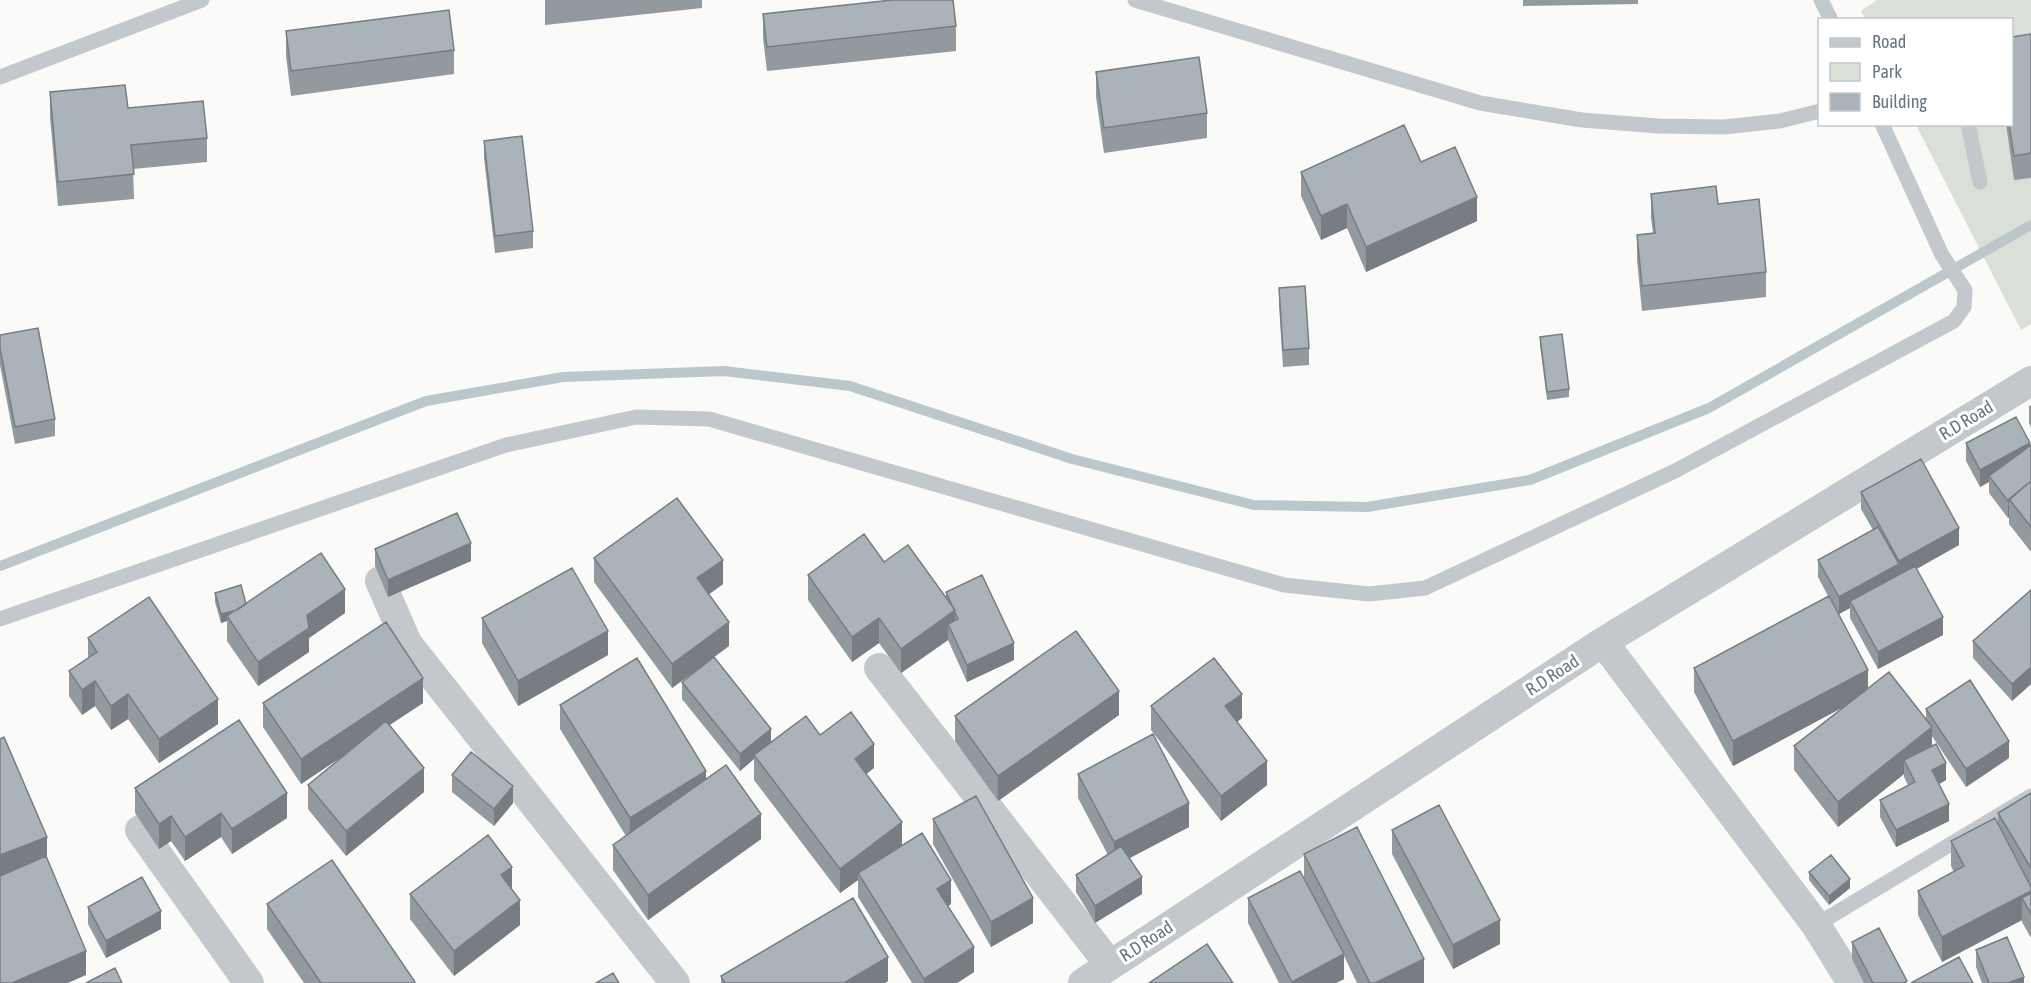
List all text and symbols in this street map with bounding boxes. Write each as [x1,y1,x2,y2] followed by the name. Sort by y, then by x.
[1818,18,2013,126] legend
[1872,31,1906,52] text: Road
[1872,61,1902,82] text: Park
[1872,91,1927,112] text: Building
[1935,396,1997,444] street label: R.D Road
[1521,650,1583,700] street label: R.D Road
[1115,916,1177,966] street label: R.D Road

